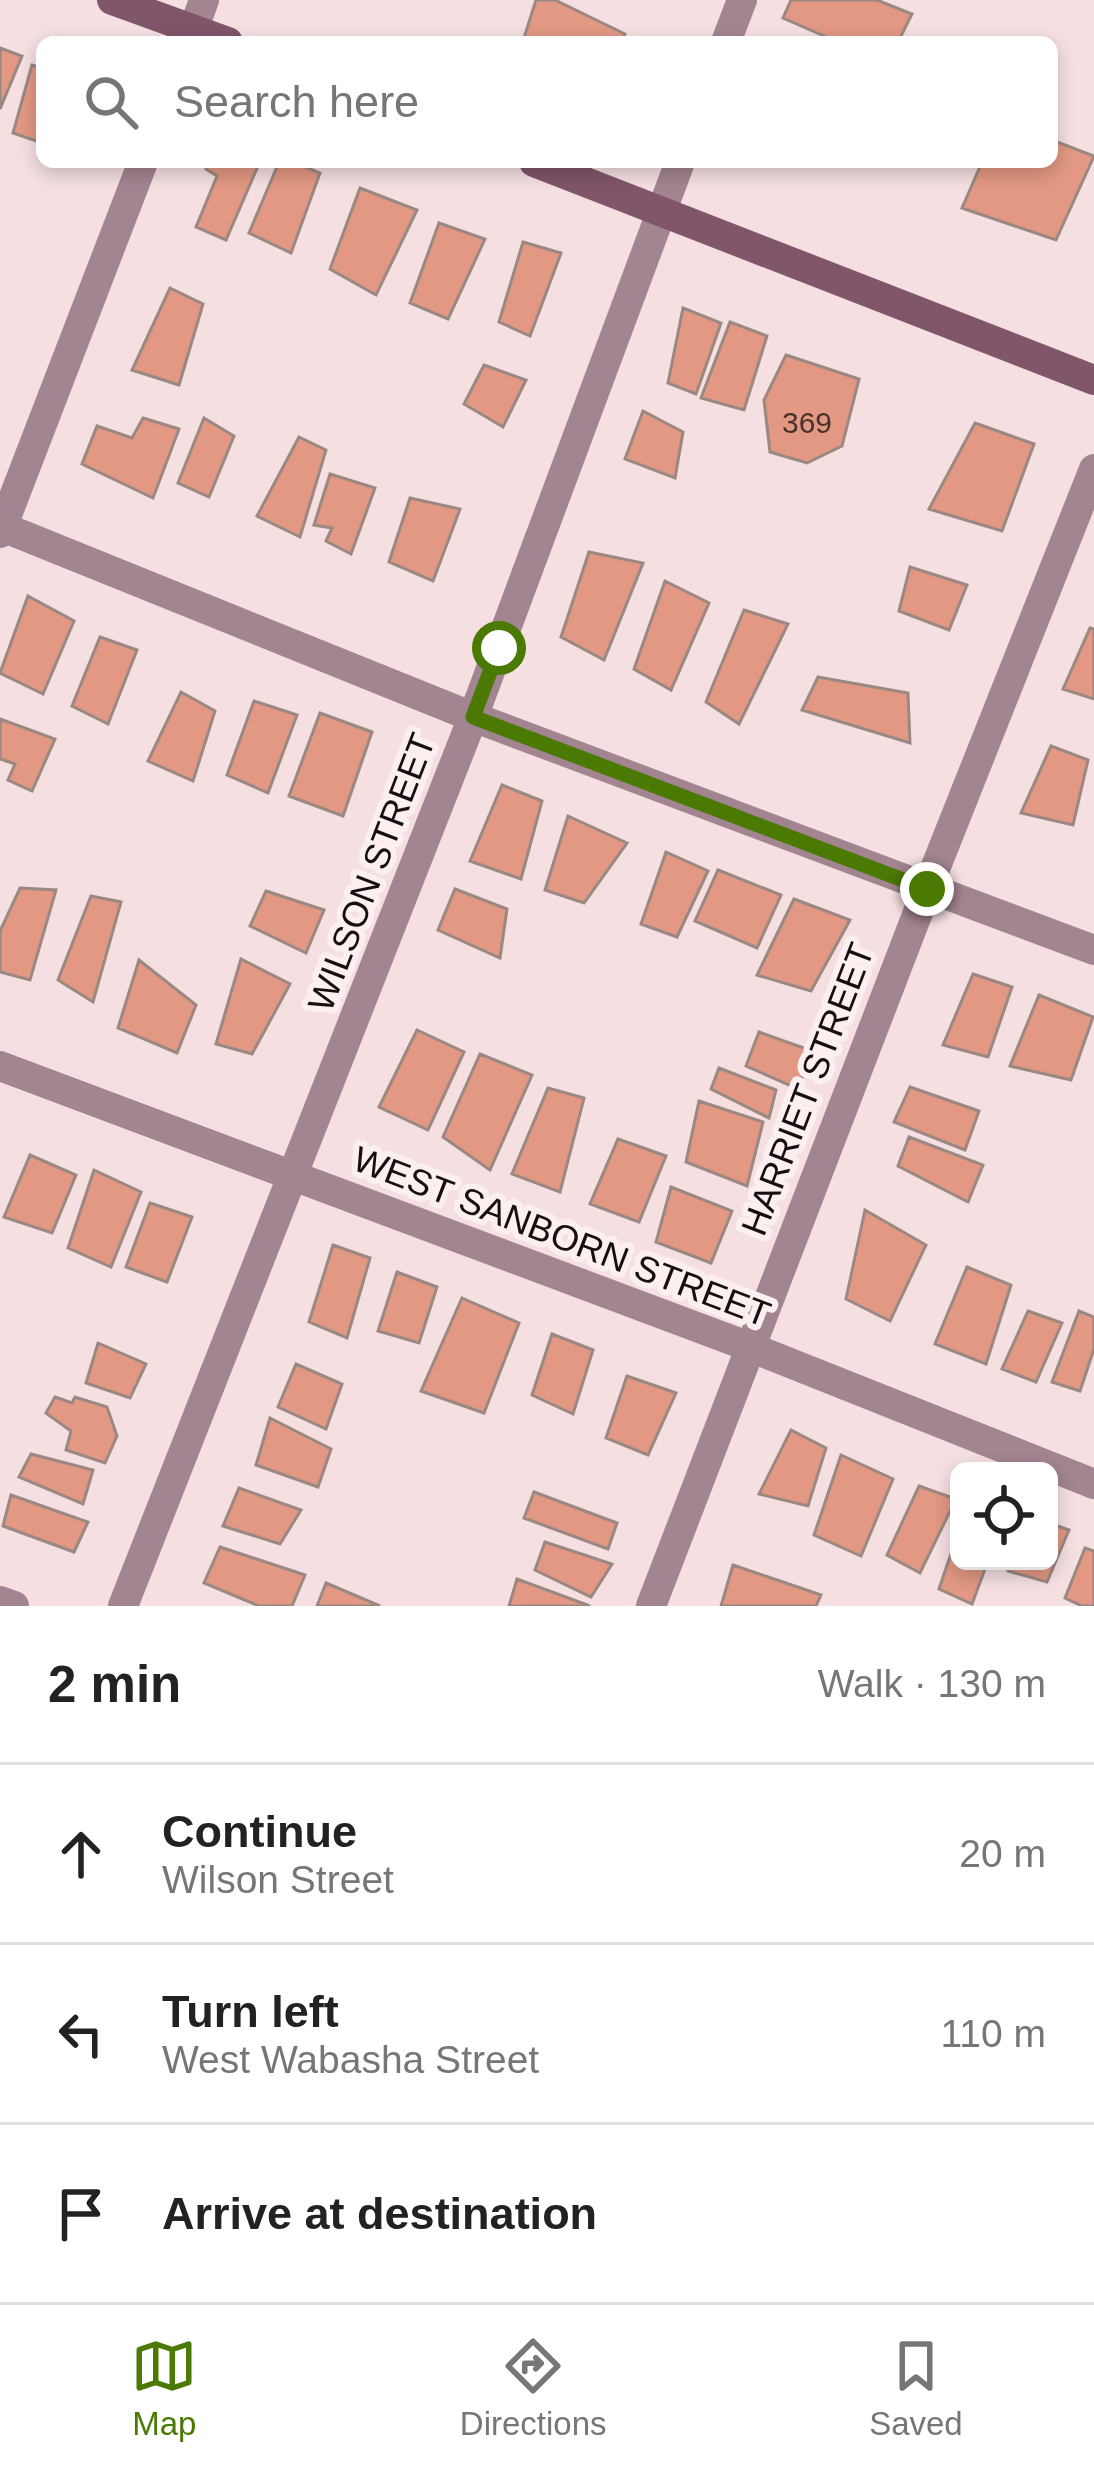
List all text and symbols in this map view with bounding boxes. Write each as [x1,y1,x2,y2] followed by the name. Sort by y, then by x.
[36,36,1058,168] search box
[78,69,144,135] icon: search
[174,76,419,127] text: Search here
[782,406,832,439] house number: 369
[472,621,526,675] route start
[300,728,443,1017] street label: WILSON STREET
[900,862,954,916] route end
[733,937,882,1241] street label: HARRIET STREET
[348,1138,776,1335] street label: WEST SANBORN STREET
[950,1462,1058,1570] map controls
[950,1462,1058,1570] button: locate
[48,1656,181,1713] text: 2 min
[818,1662,1046,1705] text: Walk · 130 m
[162,1806,357,1857] text: Continue
[48,1821,114,1887] icon: ahead
[959,1832,1046,1875] text: 20 m
[162,1858,394,1901] text: Wilson Street
[162,1986,339,2037] text: Turn left
[48,2001,114,2067] icon: left
[941,2012,1046,2055] text: 110 m
[162,2038,539,2081] text: West Wabasha Street
[48,2181,114,2247] icon: arrive
[162,2188,597,2239] text: Arrive at destination
[131,2333,197,2443] tab: Map
[460,2333,607,2443] tab: Directions
[869,2333,963,2443] tab: Saved

